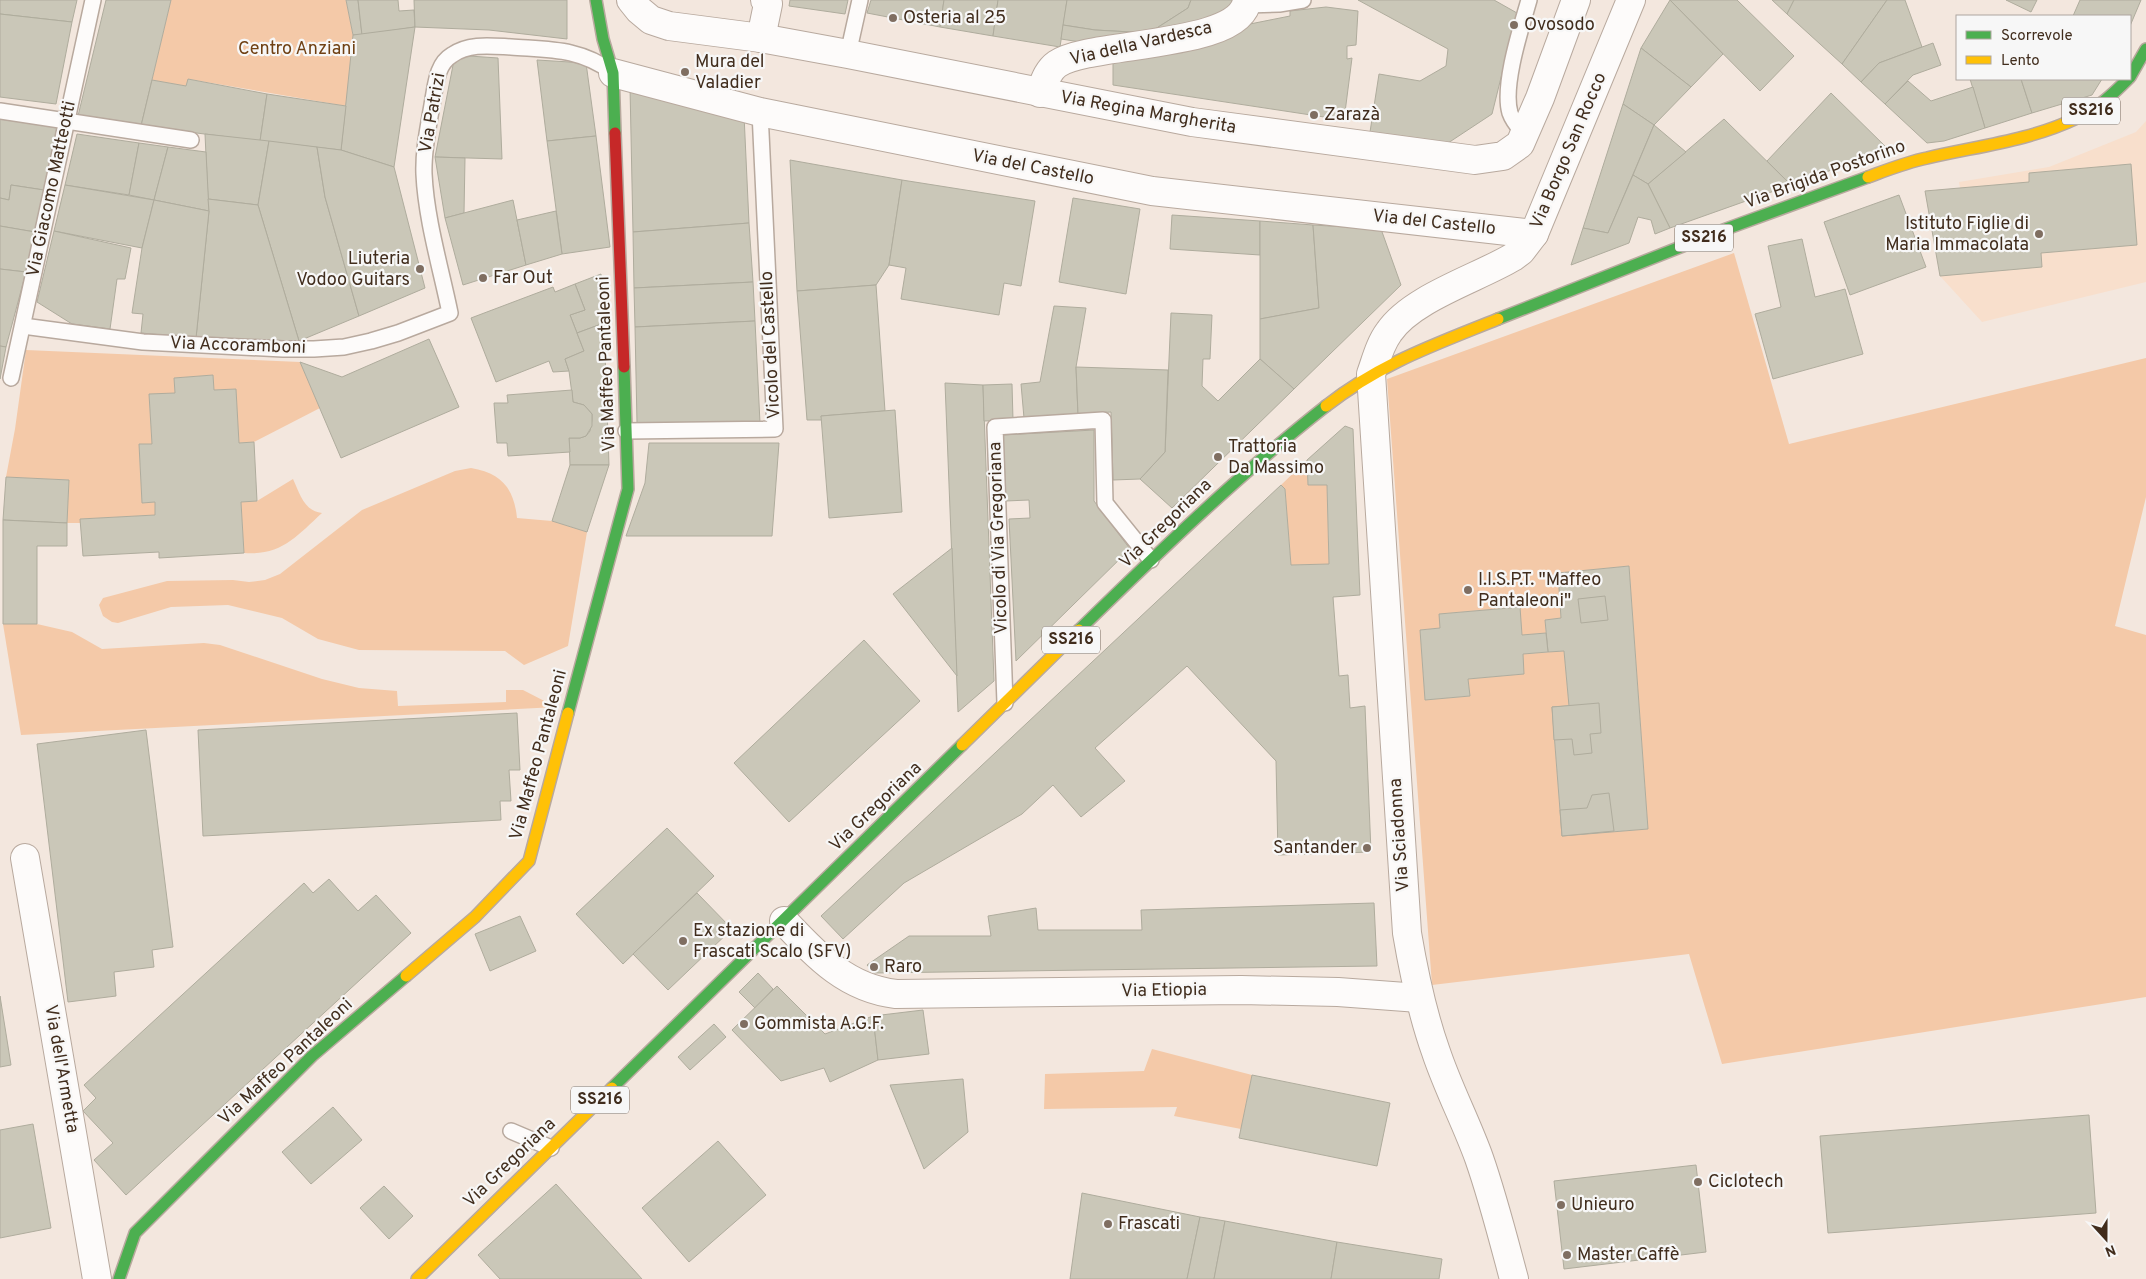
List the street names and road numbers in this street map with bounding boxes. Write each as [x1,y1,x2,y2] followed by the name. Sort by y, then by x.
[1068,16,1214,72] street label: Via della Vardesca
[1526,69,1612,233] street label: Via Borgo San Rocco
[415,71,451,155] street label: Via Patrizi
[1058,86,1238,140] street label: Via Regina Margherita
[2062,98,2120,124] road number: SS216
[22,99,82,279] street label: Via Giacomo Matteotti
[1741,135,1909,215] street label: Via Brigida Postorino
[970,145,1096,191] street label: Via del Castello
[1371,205,1497,241] street label: Via del Castello
[1675,224,1733,252] road number: SS216
[756,270,786,420] street label: Vicolo del Castello
[592,276,622,452] street label: Via Maffeo Pantaleoni
[170,332,306,360] street label: Via Accoramboni
[984,441,1014,635] street label: Vicolo di Via Gregoriana
[1115,474,1217,574] street label: Via Gregoriana
[1042,626,1100,654] road number: SS216
[505,667,573,843] street label: Via Maffeo Pantaleoni
[825,757,927,857] street label: Via Gregoriana
[1385,777,1415,893] street label: Via Sciadonna
[1121,979,1207,1003] street label: Via Etiopia
[214,994,358,1130] street label: Via Maffeo Pantaleoni
[38,1003,84,1135] street label: Via dell'Armetta
[571,1086,629,1114] road number: SS216
[459,1113,561,1213] street label: Via Gregoriana

